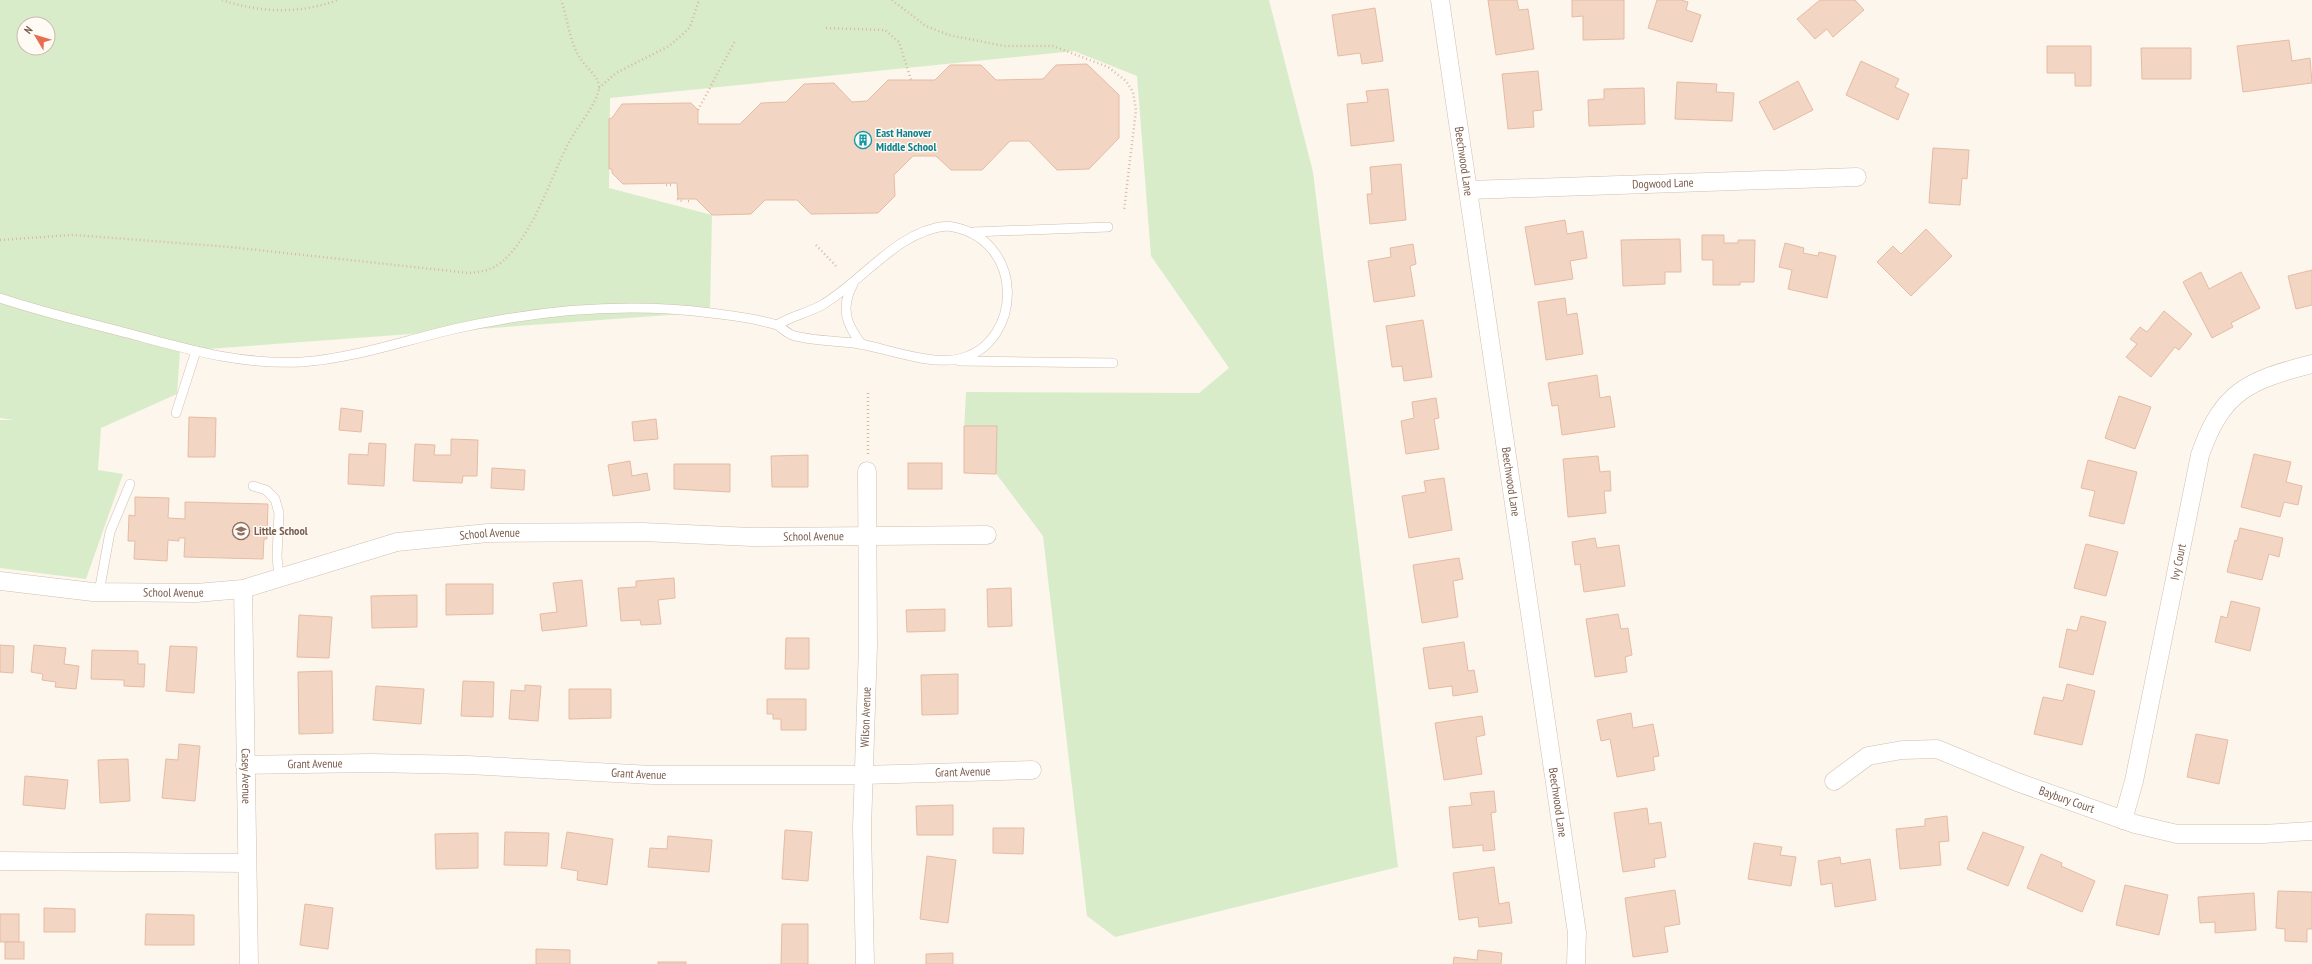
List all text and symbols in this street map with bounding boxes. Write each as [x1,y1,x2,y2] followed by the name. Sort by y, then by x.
[16,16,56,56] north arrow
[21,23,35,36] text: N
[876,125,936,154] place label: East Hanover Middle School
[1452,126,1477,197] street label: Beechwood Lane
[853,130,873,150] building icon: East Hanover Middle School
[1632,174,1694,192] street label: Dogwood Lane
[1499,446,1524,517] street label: Beechwood Lane
[231,521,251,541] school or university icon: Little School
[254,523,308,538] place label: Little School
[459,525,520,543] street label: School Avenue
[783,528,844,544] street label: School Avenue
[2167,542,2189,581] street label: Ivy Court
[143,584,204,600] street label: School Avenue
[857,686,874,748] street label: Wilson Avenue
[239,748,254,804] street label: Casey Avenue
[287,755,343,771] street label: Grant Avenue
[935,763,990,780] street label: Grant Avenue
[611,765,666,782] street label: Grant Avenue
[1546,767,1571,838] street label: Beechwood Lane
[2037,782,2097,816] street label: Baybury Court

